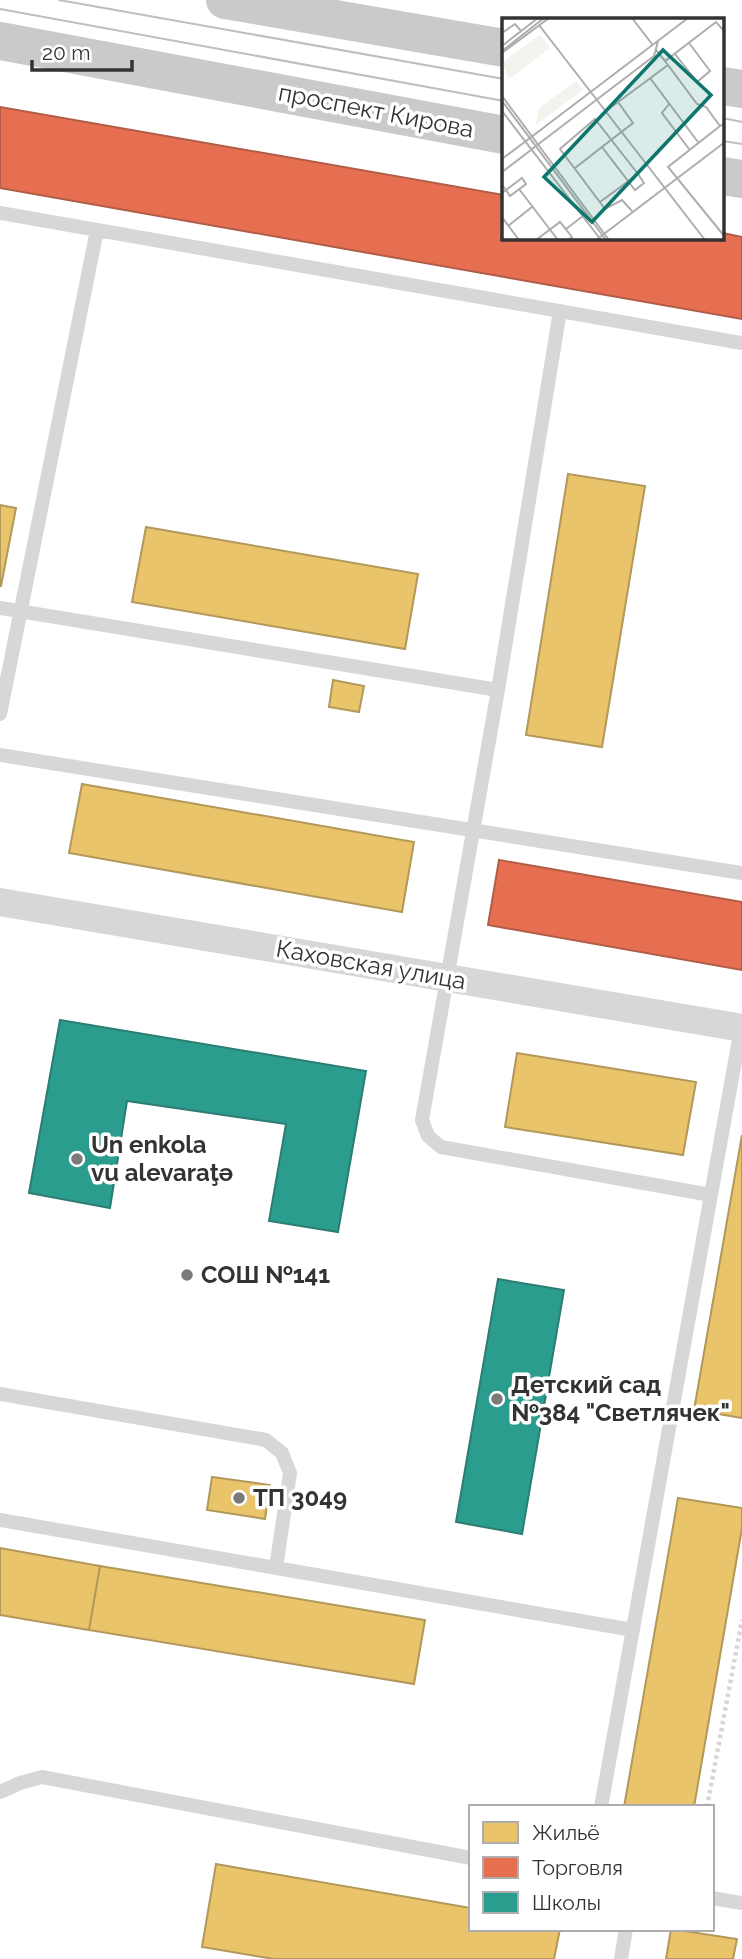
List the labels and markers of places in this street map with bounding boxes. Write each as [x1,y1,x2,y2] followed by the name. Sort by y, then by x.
[91,1130,233,1187] place label: Un enkola vu alevaraţə
[69,1151,85,1167] marker: Un enkola vu alevaraţə
[201,1260,330,1289] place label: СОШ №141
[179,1267,195,1283] marker: СОШ №141
[511,1370,730,1427] place label: Детский сад №384 "Светлячек"
[489,1391,505,1407] marker: Детский сад №384 "Светлячек"
[253,1483,347,1512] place label: ТП 3049
[231,1490,247,1506] marker: ТП 3049

